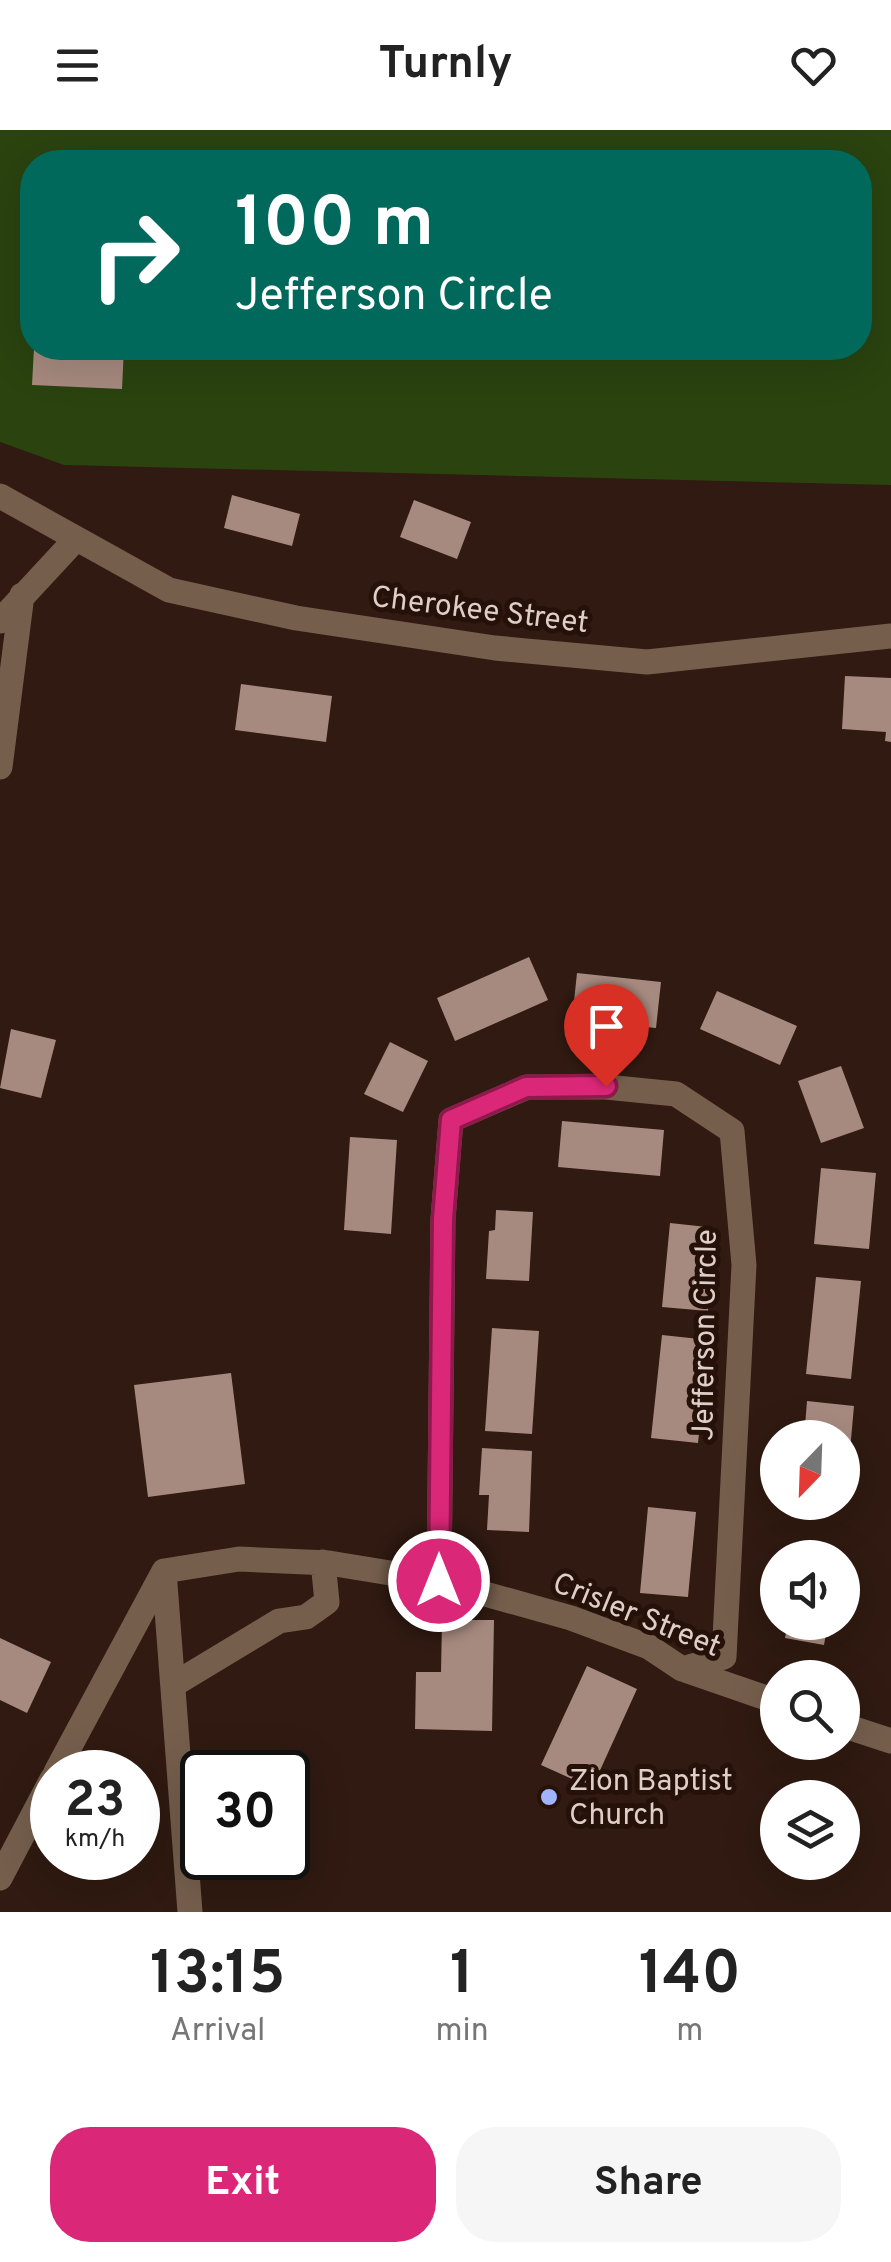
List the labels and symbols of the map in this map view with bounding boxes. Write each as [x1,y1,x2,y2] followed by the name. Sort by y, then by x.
[369,580,590,643] street label: Cherokee Street
[564,984,649,1087] pin
[686,1229,727,1441] street label: Jefferson Circle
[760,1420,860,1520] north arrow
[387,1529,491,1633] position arrow
[547,1566,726,1667] street label: Crisler Street
[180,1750,310,1880] speed limit sign: 30
[569,1764,733,1835] place label: Zion Baptist Church
[538,1786,560,1808] marker: Zion Baptist Church

